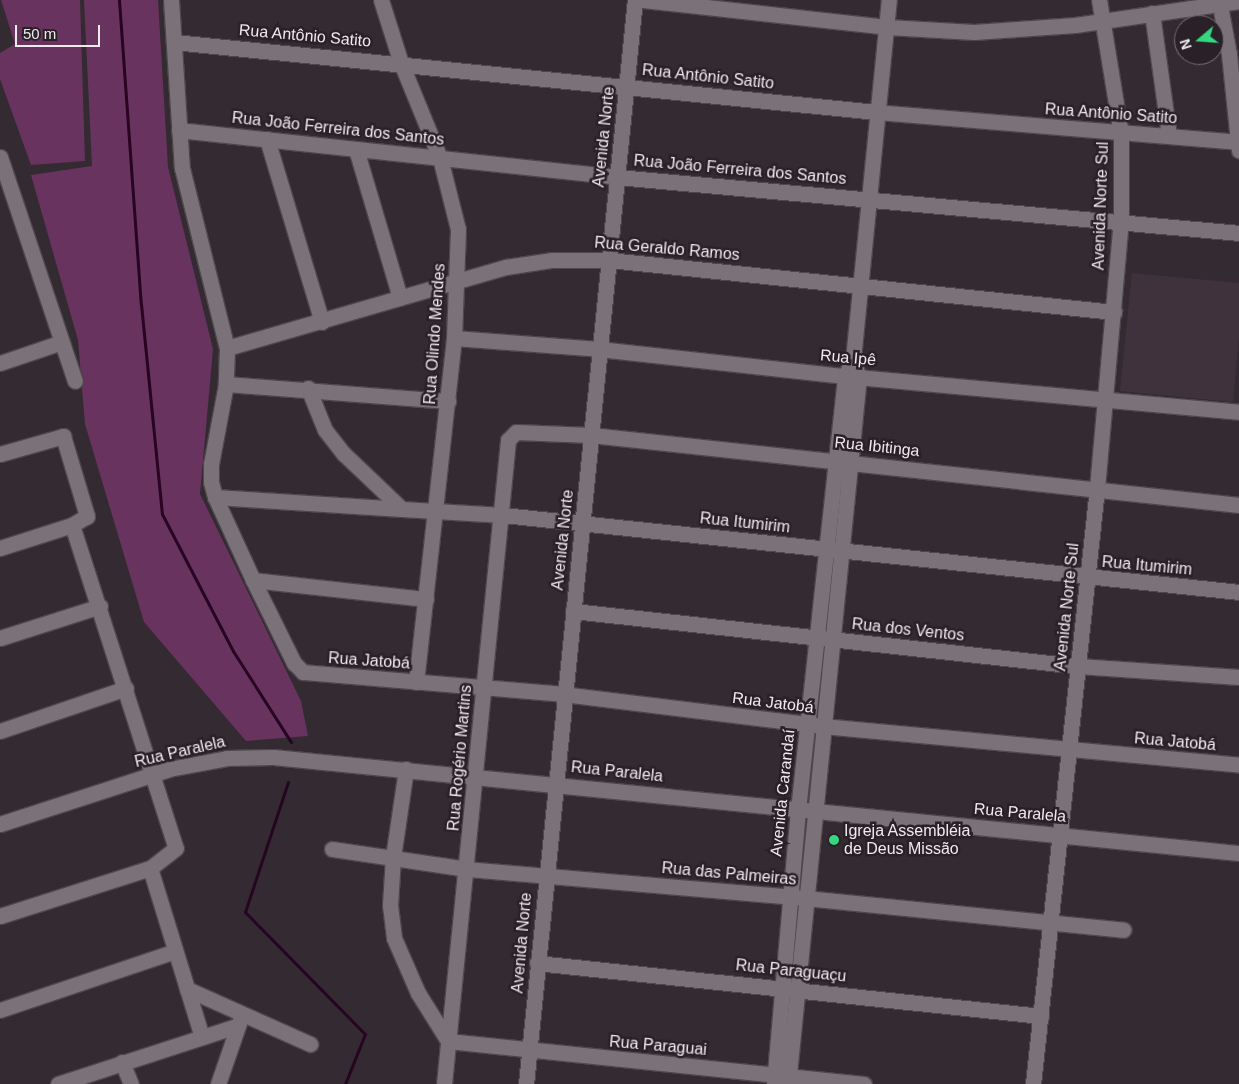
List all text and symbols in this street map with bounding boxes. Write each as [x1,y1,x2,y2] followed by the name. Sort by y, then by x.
[18,15,102,47] scale bar
[1174,15,1224,65] north arrow
[238,21,372,51] street label: Rua Antônio Satito
[23,25,56,42] text: 50 m
[1177,37,1195,52] text: N
[641,60,775,94] street label: Rua Antônio Satito
[589,86,619,188] street label: Avenida Norte
[1044,100,1178,128] street label: Rua Antônio Satito
[231,108,445,150] street label: Rua João Ferreira dos Santos
[1089,141,1113,271] street label: Avenida Norte Sul
[633,151,847,189] street label: Rua João Ferreira dos Santos
[594,233,740,265] street label: Rua Geraldo Ramos
[420,263,450,405] street label: Rua Olindo Mendes
[819,346,877,370] street label: Rua Ipê
[834,433,920,461] street label: Rua Ibitinga
[548,489,578,591] street label: Avenida Norte
[699,509,791,537] street label: Rua Itumirim
[1051,542,1083,672] street label: Avenida Norte Sul
[1101,552,1193,580] street label: Rua Itumirim
[851,615,965,645] street label: Rua dos Ventos
[328,649,410,673] street label: Rua Jatobá
[444,684,476,832] street label: Rua Rogério Martins
[731,688,815,718] street label: Rua Jatobá
[767,728,799,858] street label: Avenida Carandaí
[1133,729,1217,755] street label: Rua Jatobá
[133,732,227,772] street label: Rua Paralela
[570,758,664,786] street label: Rua Paralela
[973,799,1067,827] street label: Rua Paralela
[844,821,971,859] place label: Igreja Assembléia de Deus Missão
[828,834,840,846] marker: Igreja Assembléia de Deus Missão
[661,859,797,889] street label: Rua das Palmeiras
[508,892,536,994] street label: Avenida Norte
[735,956,847,986] street label: Rua Paraguaçu
[608,1032,708,1060] street label: Rua Paraguai

